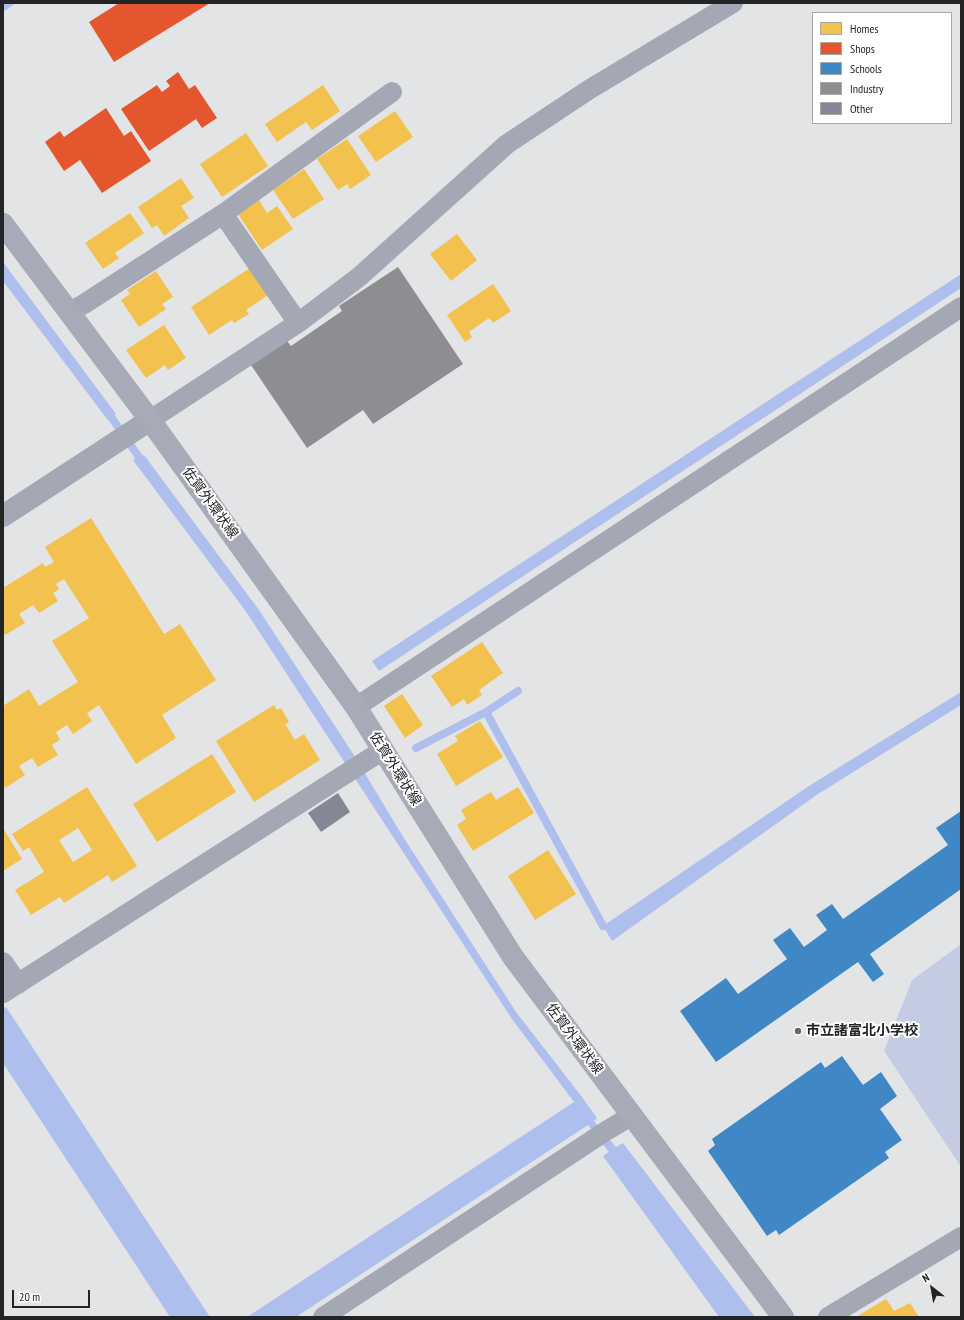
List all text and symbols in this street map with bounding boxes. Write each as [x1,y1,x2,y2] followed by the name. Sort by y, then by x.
[812,12,952,124] legend
[850,21,878,36] text: Homes
[850,41,875,56] text: Shops
[850,61,882,76] text: Schools
[850,81,884,96] text: Industry
[850,101,873,116] text: Other
[179,464,241,542] street label: 佐賀外環状線
[366,729,424,809] street label: 佐賀外環状線
[542,1000,606,1078] street label: 佐賀外環状線
[806,1023,918,1039] place label: 市立諸富北小学校
[793,1026,803,1036] marker: 市立諸富北小学校
[912,1268,952,1308] north arrow
[920,1270,932,1285] text: N
[14,1282,92,1308] scale bar
[19,1289,40,1304] text: 20 m

